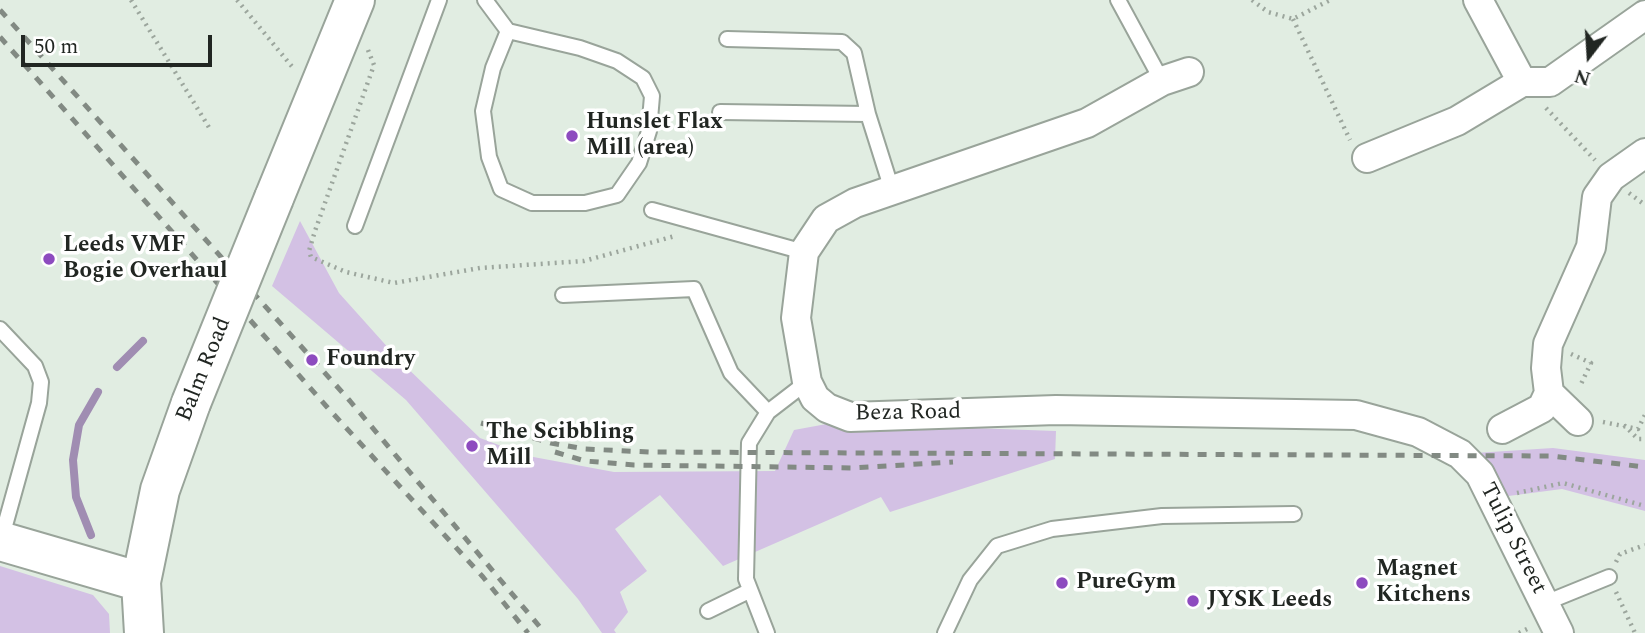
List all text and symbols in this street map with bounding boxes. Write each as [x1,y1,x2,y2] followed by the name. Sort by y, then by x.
[24,21,215,65] scale bar
[1554,21,1624,91] north arrow
[34,31,78,63] text: 50 m
[1571,60,1594,93] text: N
[586,109,723,163] place label: Hunslet Flax Mill (area)
[564,128,580,144] marker: Hunslet Flax Mill (area)
[63,232,227,286] place label: Leeds VMF Bogie Overhaul
[41,251,57,267] marker: Leeds VMF Bogie Overhaul
[172,314,238,426] street label: Balm Road
[326,346,415,374] place label: Foundry
[304,352,320,368] marker: Foundry
[855,399,961,429] street label: Beza Road
[486,419,634,473] place label: The Scibbling Mill
[464,438,480,454] marker: The Scibbling Mill
[1472,479,1552,599] street label: Tulip Street
[1376,556,1471,610] place label: Magnet Kitchens
[1076,569,1176,597] place label: PureGym
[1054,575,1070,591] marker: PureGym
[1354,575,1370,591] marker: Magnet Kitchens
[1207,587,1332,615] place label: JYSK Leeds
[1185,593,1201,609] marker: JYSK Leeds

